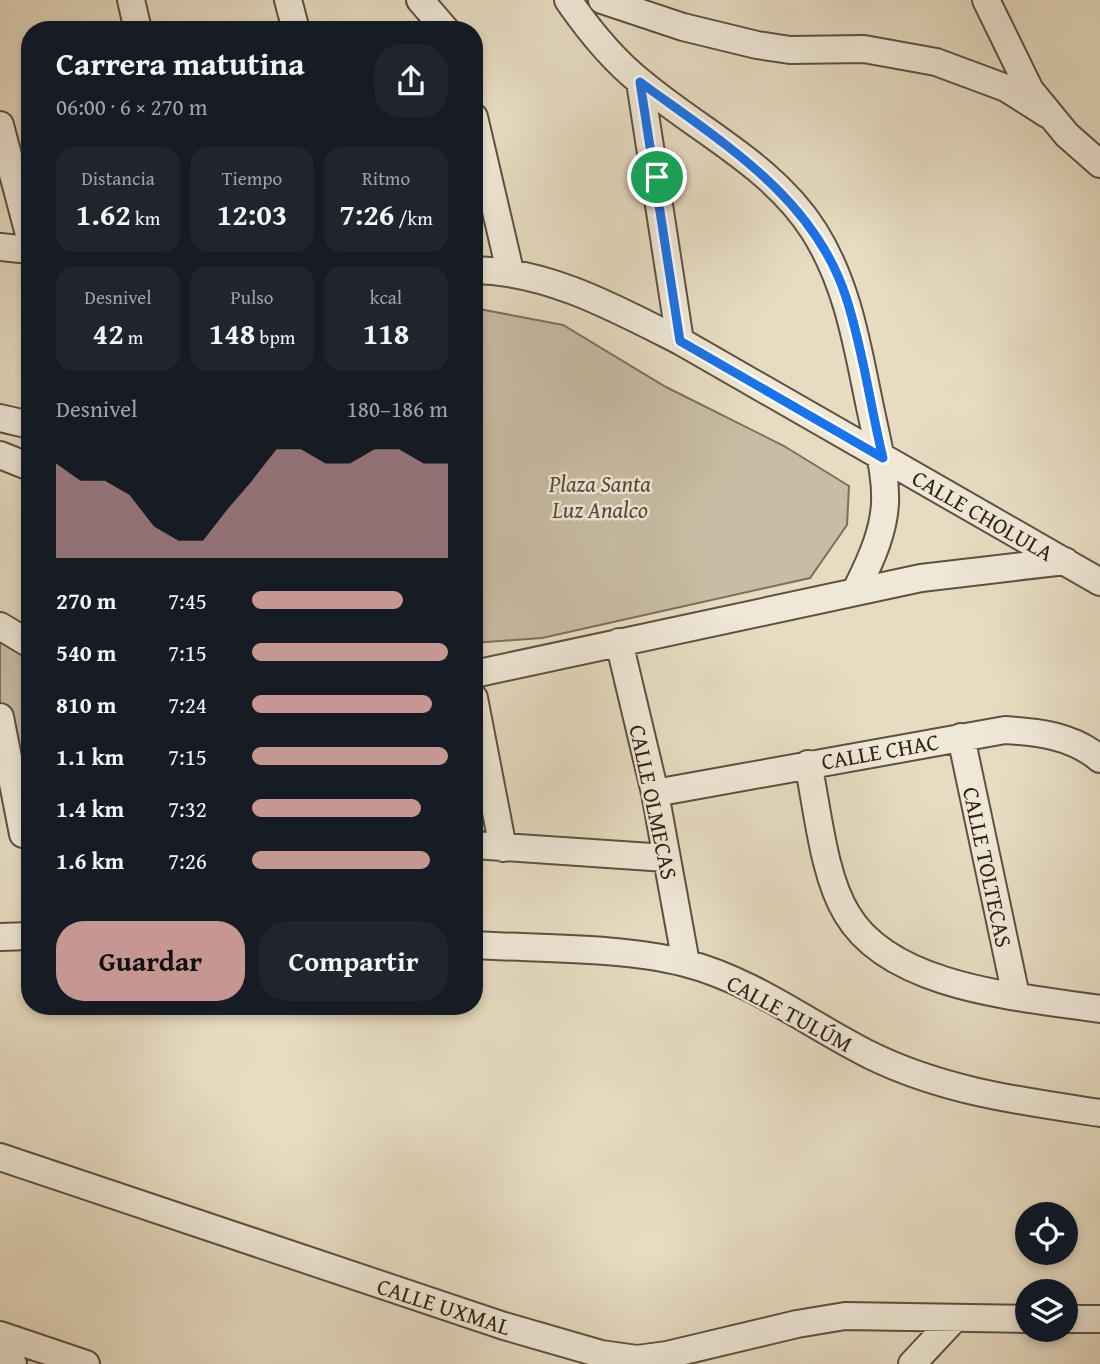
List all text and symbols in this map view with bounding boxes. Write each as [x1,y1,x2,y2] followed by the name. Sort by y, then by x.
[56,40,305,87] text: Carrera matutina
[374,44,448,118] button: share
[56,90,208,123] text: 06:00 · 6 × 270 m
[627,147,687,207] pin
[638,158,676,196] icon: arrive
[81,164,155,192] text: Distancia
[222,164,282,192] text: Tiempo
[362,164,410,192] text: Ritmo
[76,192,131,236] text: 1.62
[217,192,287,236] text: 12:03
[339,192,394,236] text: 7:26
[131,204,160,232] text: km
[394,204,433,232] text: /km
[84,283,152,311] text: Desnivel
[230,283,274,311] text: Pulso
[370,283,402,311] text: kcal
[93,311,124,355] text: 42
[209,311,255,355] text: 148
[363,311,409,355] text: 118
[124,323,143,351] text: m
[255,323,295,351] text: bpm
[56,392,137,425] text: Desnivel
[347,392,448,425] text: 180–186 m
[906,461,1060,569] street label: CALLE CHOLULA
[548,467,651,526] park label: Plaza Santa Luz Analco
[56,584,117,617] text: 270 m
[168,584,207,617] text: 7:45
[56,636,117,669] text: 540 m
[168,636,207,669] text: 7:15
[56,688,117,721] text: 810 m
[168,688,207,721] text: 7:24
[621,721,687,883] street label: CALLE OLMECAS
[819,724,941,778] street label: CALLE CHAC
[56,740,124,773] text: 1.1 km
[168,740,207,773] text: 7:15
[955,784,1021,950] street label: CALLE TOLTECAS
[56,792,124,825] text: 1.4 km
[168,792,207,825] text: 7:32
[56,844,124,877] text: 1.6 km
[168,844,207,877] text: 7:26
[56,921,245,1001] button: Guardar
[259,921,448,1001] button: Compartir
[721,966,859,1060] street label: CALLE TULÚM
[1015,1202,1078,1342] map controls
[1015,1202,1078,1265] button: locate
[373,1269,515,1343] street label: CALLE UXMAL
[1015,1279,1078,1342] button: layers

